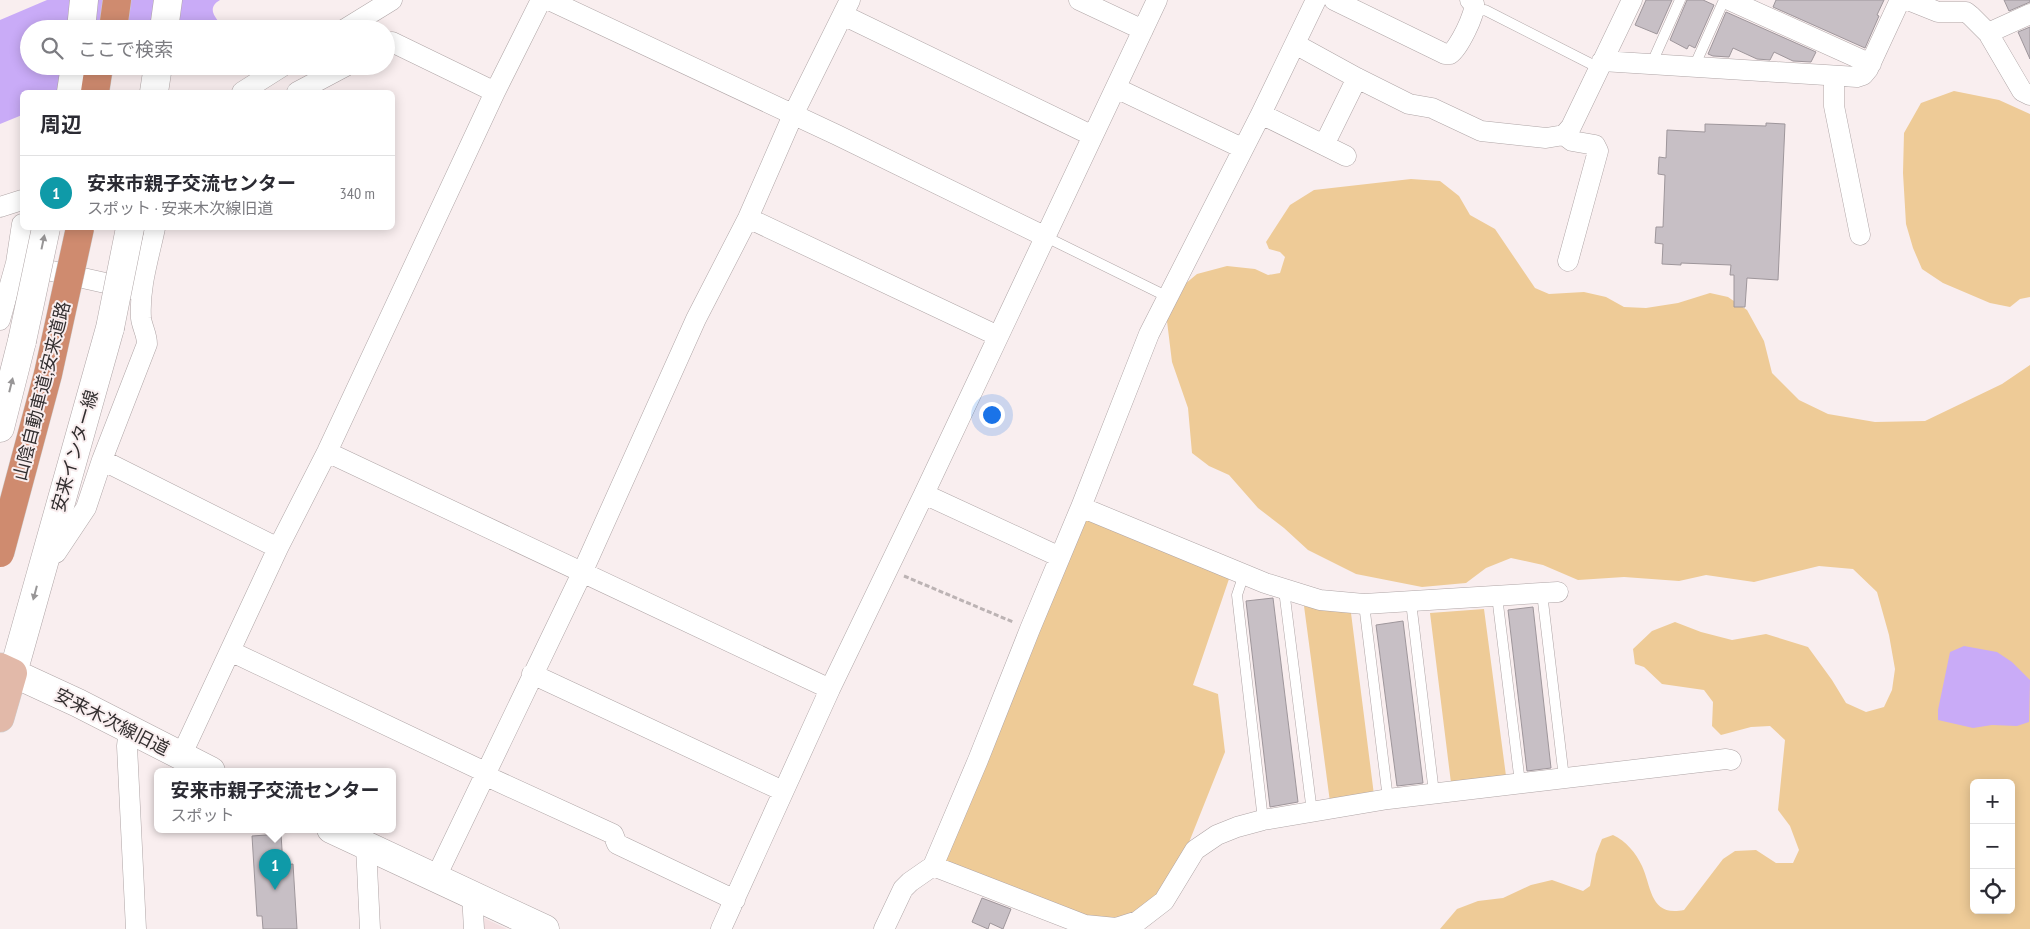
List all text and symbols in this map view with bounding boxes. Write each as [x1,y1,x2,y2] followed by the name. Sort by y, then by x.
[20,20,395,75] search box
[38,34,66,62] icon: search
[78,37,173,61] text: ここで検索
[40,111,82,138] text: 周辺
[87,171,296,195] text: 安来市親子交流センター
[52,183,60,203] text: 1
[340,183,375,203] text: 340 m
[87,198,273,218] text: スポット · 安来木次線旧道
[39,235,47,250] one-way arrow
[8,299,75,483] street label: 山陰自動車道;安来道路
[7,377,15,392] one-way arrow
[46,387,103,515] street label: 安来インター線
[979,402,1005,428] your location
[30,586,38,601] one-way arrow
[51,683,174,760] street label: 安来木次線旧道
[154,768,396,833] popup
[170,778,380,802] text: 安来市親子交流センター
[1970,779,2015,914] map controls
[1970,779,2015,824] button: +
[170,805,235,825] text: スポット
[1970,824,2015,869] button: −
[259,849,291,890] pin: 1
[1970,869,2015,914] button: locate

